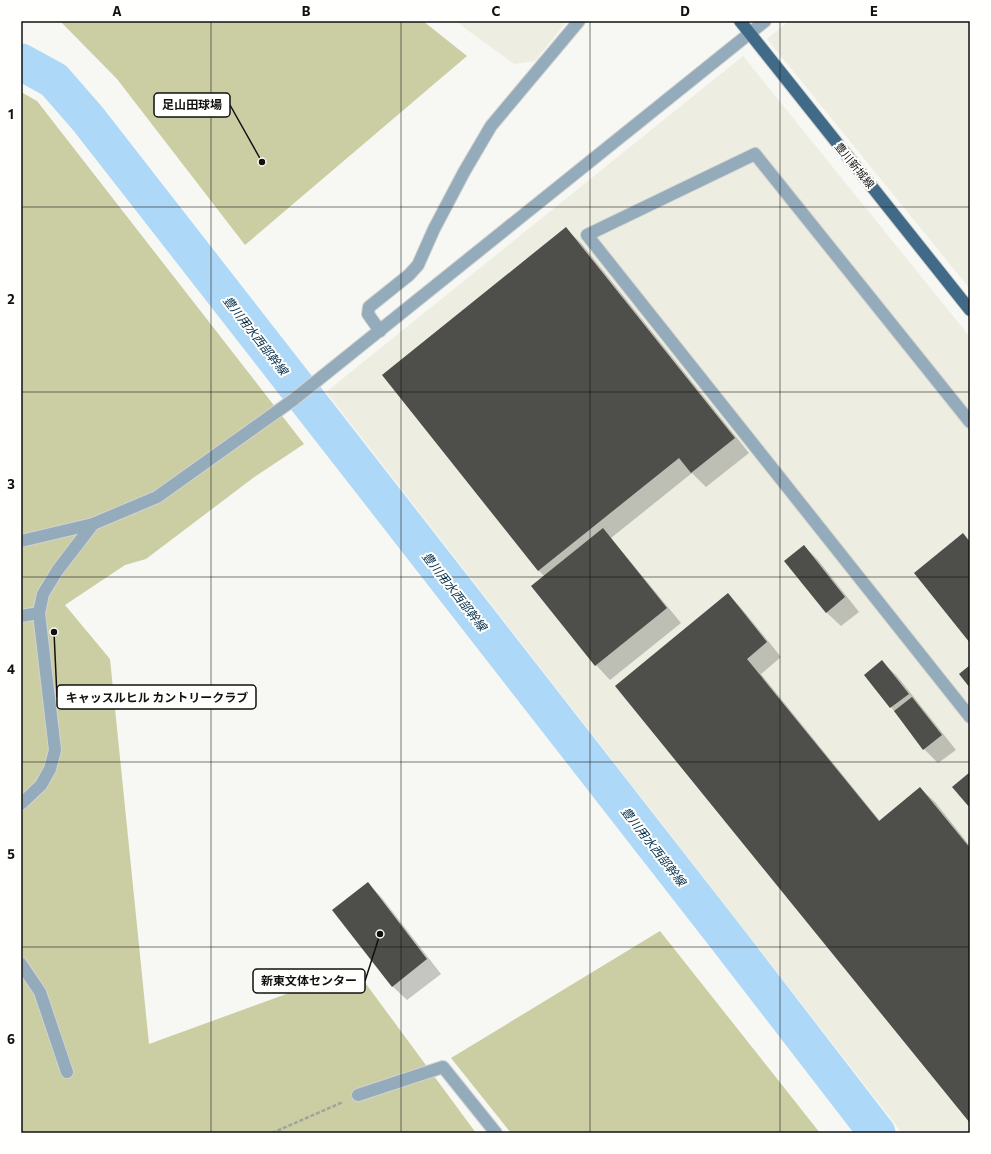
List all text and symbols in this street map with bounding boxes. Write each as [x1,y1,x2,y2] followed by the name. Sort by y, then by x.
[112,3,122,19] text: A
[302,3,311,19] text: B
[492,3,501,19] text: C
[680,3,690,19] text: D
[870,3,878,19] text: E
[154,93,230,117] callout: 足山田球場
[162,97,222,111] text: 足山田球場
[8,106,14,122] text: 1
[833,140,877,190] street label: 豊川新城線
[7,291,15,307] text: 2
[221,293,292,379] water label: 豊川用水西部幹線
[7,476,15,492] text: 3
[420,549,491,635] water label: 豊川用水西部幹線
[7,661,15,677] text: 4
[57,685,256,709] callout: キャッスルヒル カントリークラブ
[66,690,248,704] text: キャッスルヒル カントリークラブ
[619,804,690,890] water label: 豊川用水西部幹線
[7,846,15,862] text: 5
[253,969,365,993] callout: 新東文体センター
[261,973,357,987] text: 新東文体センター
[7,1031,15,1047] text: 6

